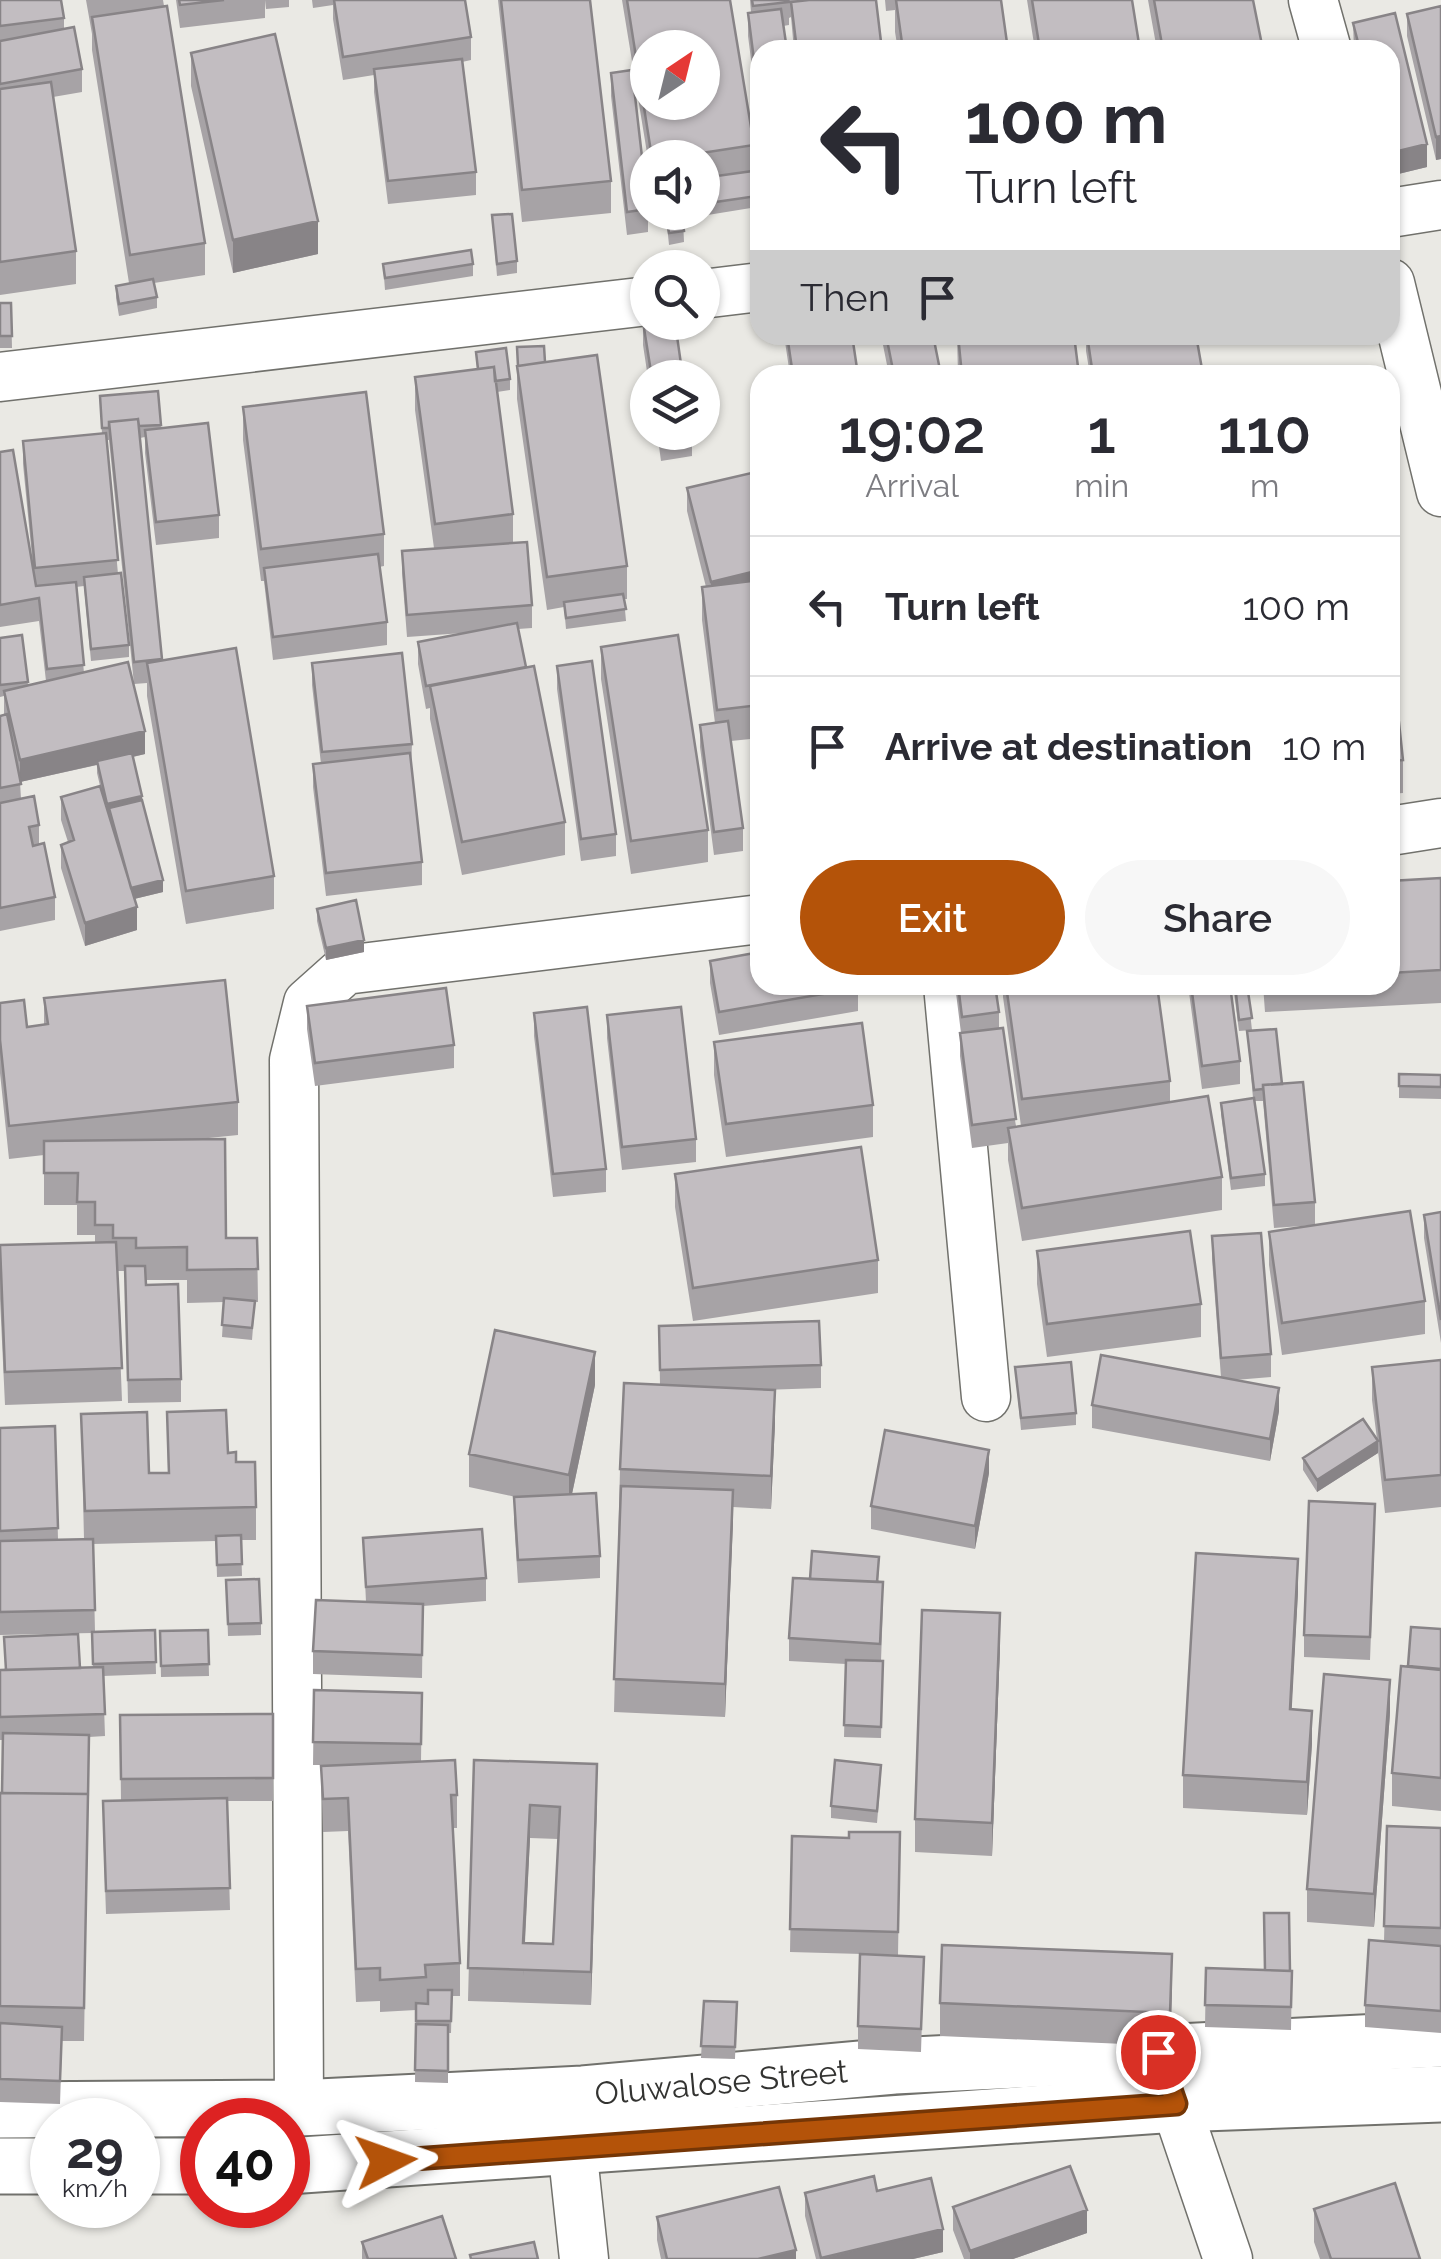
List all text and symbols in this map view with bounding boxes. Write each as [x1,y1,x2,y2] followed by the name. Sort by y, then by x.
[630,30,720,120] north arrow
[630,30,720,450] map controls
[965,77,1168,159] text: 100 m
[800,80,930,210] icon: left
[630,140,720,230] button: sound
[965,161,1137,214] text: Turn left
[630,250,720,340] button: search
[910,270,965,325] icon: arrive
[800,275,890,320] text: Then
[630,360,720,450] button: layers
[839,397,985,467] text: 19:02
[1088,397,1116,467] text: 1
[1218,397,1311,467] text: 110
[865,467,959,504] text: Arrival
[1074,467,1129,504] text: min
[1250,467,1279,504] text: m
[800,579,855,634] icon: left
[885,584,1040,629] text: Turn left
[1243,584,1350,629] text: 100 m
[800,719,855,774] icon: arrive
[885,724,1252,769] text: Arrive at destination
[1282,724,1366,769] text: 10 m
[800,860,1065,975] button: Exit
[1085,860,1350,975] button: Share
[1116,2010,1201,2095] pin
[1131,2025,1186,2080] icon: arrive
[593,2052,849,2111] street label: Oluwalose Street
[180,2098,310,2228] speed limit sign: 40
[334,2109,438,2213] position arrow
[66,2121,124,2180] text: 29
[62,2173,128,2203] text: km/h

